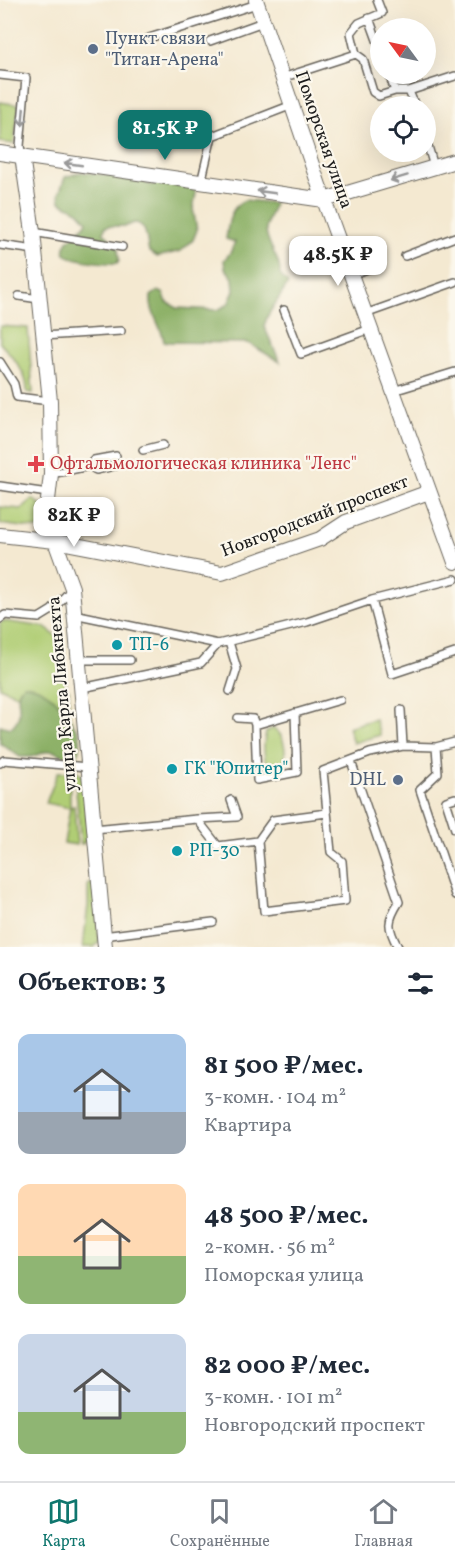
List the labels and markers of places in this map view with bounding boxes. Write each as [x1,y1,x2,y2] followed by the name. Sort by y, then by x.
[105,27,224,73] place label: Пункт связи "Титан-Арена"
[86,42,100,56] marker: Пункт связи "Титан-Арена"
[110,110,220,161] pin: 81.5K ₽
[283,236,393,287] pin: 48.5K ₽
[50,452,357,477] place label: Офтальмологическая клиника "Ленс"
[27,455,45,473] marker: Офтальмологическая клиника "Ленс"
[32,497,116,548] pin: 82K ₽
[129,633,169,658] place label: ТП-6
[110,638,124,652] marker: ТП-6
[184,757,288,782] place label: ГК "Юпитер"
[165,762,179,776] marker: ГК "Юпитер"
[349,768,386,793] place label: DHL
[391,773,405,787] marker: DHL
[189,839,240,864] place label: РП-30
[170,844,184,858] marker: РП-30

